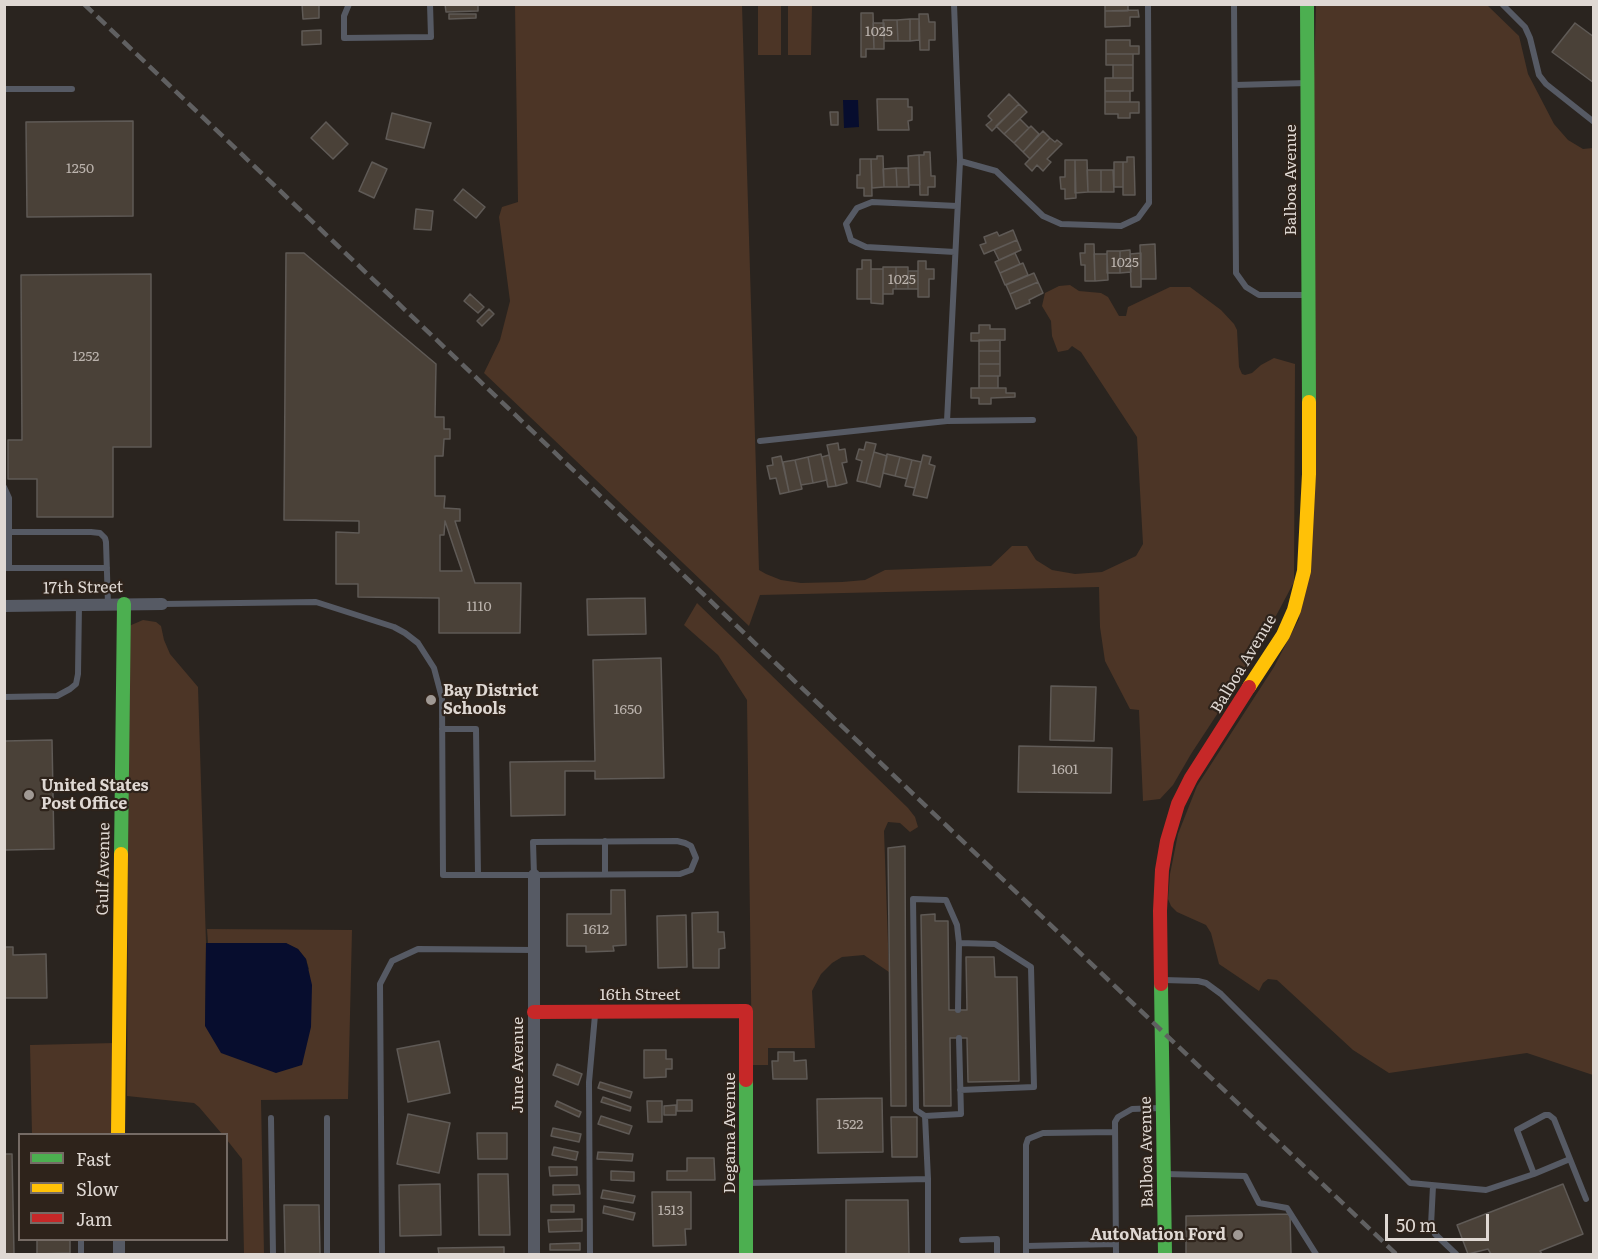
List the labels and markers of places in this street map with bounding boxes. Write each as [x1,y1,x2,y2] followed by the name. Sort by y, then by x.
[443,681,539,719] place label: Bay District Schools
[424,693,438,707] marker: Bay District Schools
[41,776,149,814] place label: United States Post Office
[22,788,36,802] marker: United States Post Office
[1090,1225,1226,1245] place label: AutoNation Ford
[1231,1228,1245,1242] marker: AutoNation Ford

